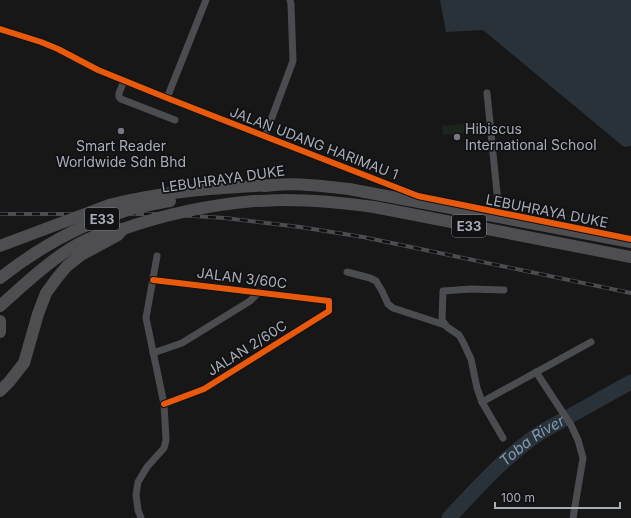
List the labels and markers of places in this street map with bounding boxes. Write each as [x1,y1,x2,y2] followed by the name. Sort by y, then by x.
[465,120,597,153] place label: Hibiscus International School
[116,126,126,136] marker: Smart Reader Worldwide Sdn Bhd
[452,132,462,142] marker: Hibiscus International School
[56,137,186,170] place label: Smart Reader Worldwide Sdn Bhd

